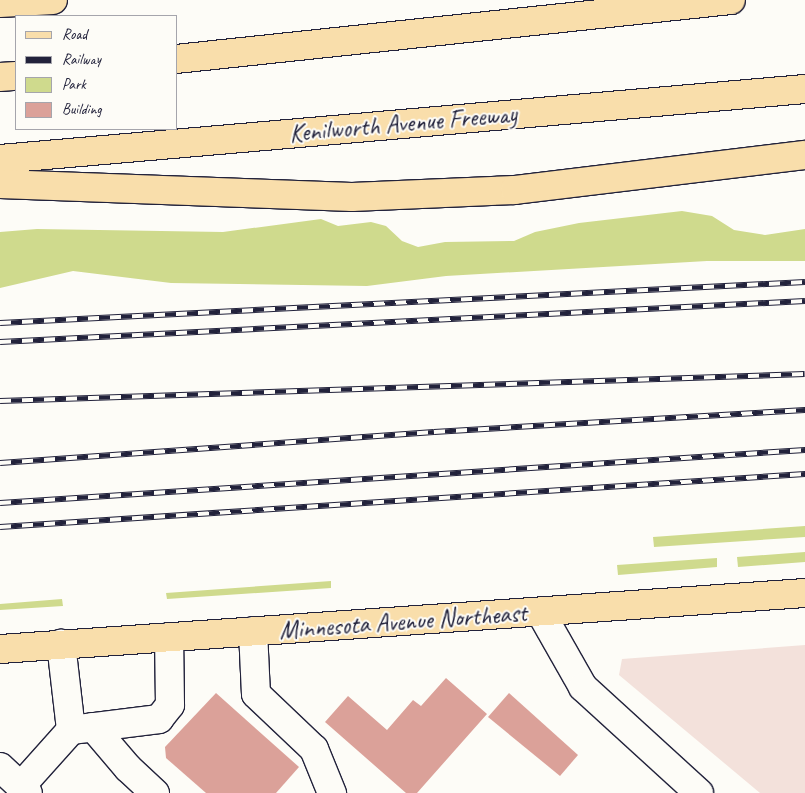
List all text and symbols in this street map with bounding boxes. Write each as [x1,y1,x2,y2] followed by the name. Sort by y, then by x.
[15,15,178,130] legend
[62,25,87,44] text: Road
[62,50,101,69] text: Railway
[62,75,86,94] text: Park
[288,99,518,149] street label: Kenilworth Avenue Freeway
[62,100,101,119] text: Building
[279,598,527,646] street label: Minnesota Avenue Northeast

